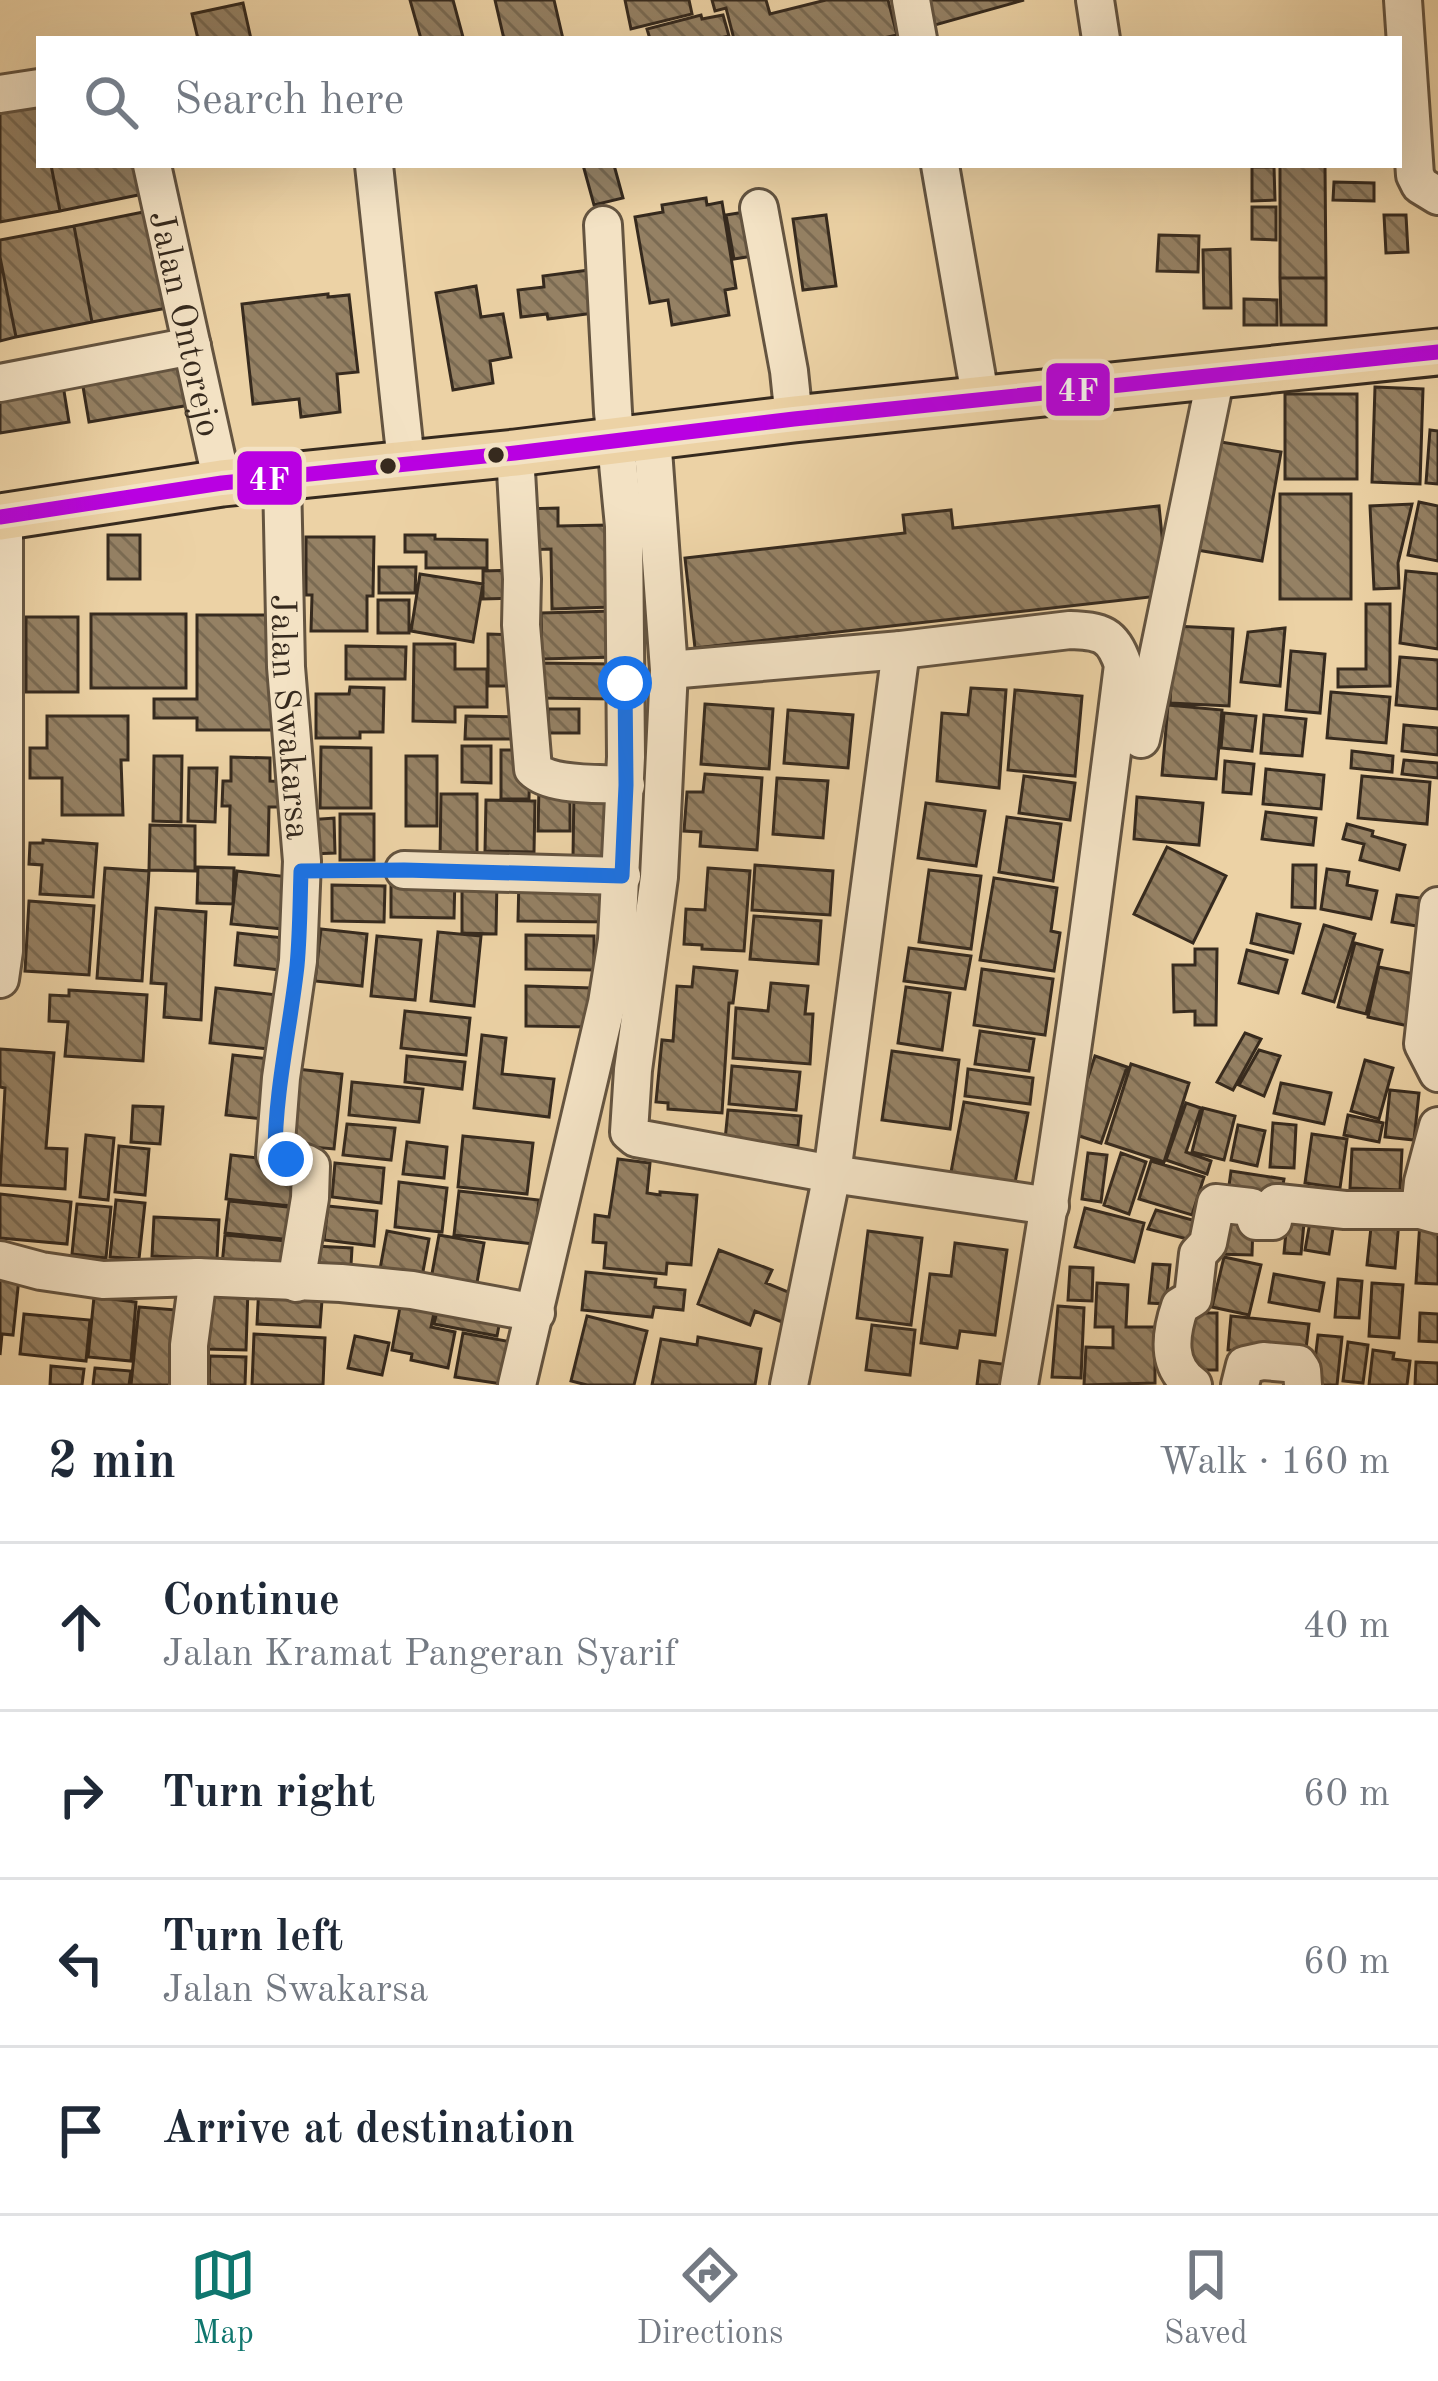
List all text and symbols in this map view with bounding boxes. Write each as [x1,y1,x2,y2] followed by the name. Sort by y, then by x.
[36,36,1402,168] search box
[78,69,144,135] icon: search
[174,79,404,124] text: Search here
[141,208,225,440] street label: Jalan Ontorejo
[1044,361,1112,418] line badge: 4F
[1057,376,1099,409] text: 4F
[485,444,507,466] unlabelled marker
[235,449,304,507] line badge: 4F
[377,455,399,477] unlabelled marker
[248,465,290,498] text: 4F
[262,594,314,841] street label: Jalan Swakarsa
[598,656,652,710] route start
[259,1132,313,1186] route end
[48,1438,176,1489] text: 2 min
[1159,1443,1390,1482] text: Walk · 160 m
[162,1580,340,1625] text: Continue
[48,1594,114,1660] icon: ahead
[1303,1607,1390,1646] text: 40 m
[162,1635,677,1674] text: Jalan Kramat Pangeran Syarif
[48,1762,114,1828] icon: right
[162,1772,375,1817] text: Turn right
[1303,1775,1390,1814] text: 60 m
[162,1916,343,1961] text: Turn left
[48,1930,114,1996] icon: left
[1303,1943,1390,1982] text: 60 m
[162,1971,428,2010] text: Jalan Swakarsa
[48,2098,114,2164] icon: arrive
[162,2108,575,2153] text: Arrive at destination
[190,2242,256,2355] tab: Map
[637,2242,783,2355] tab: Directions
[1164,2242,1248,2355] tab: Saved

